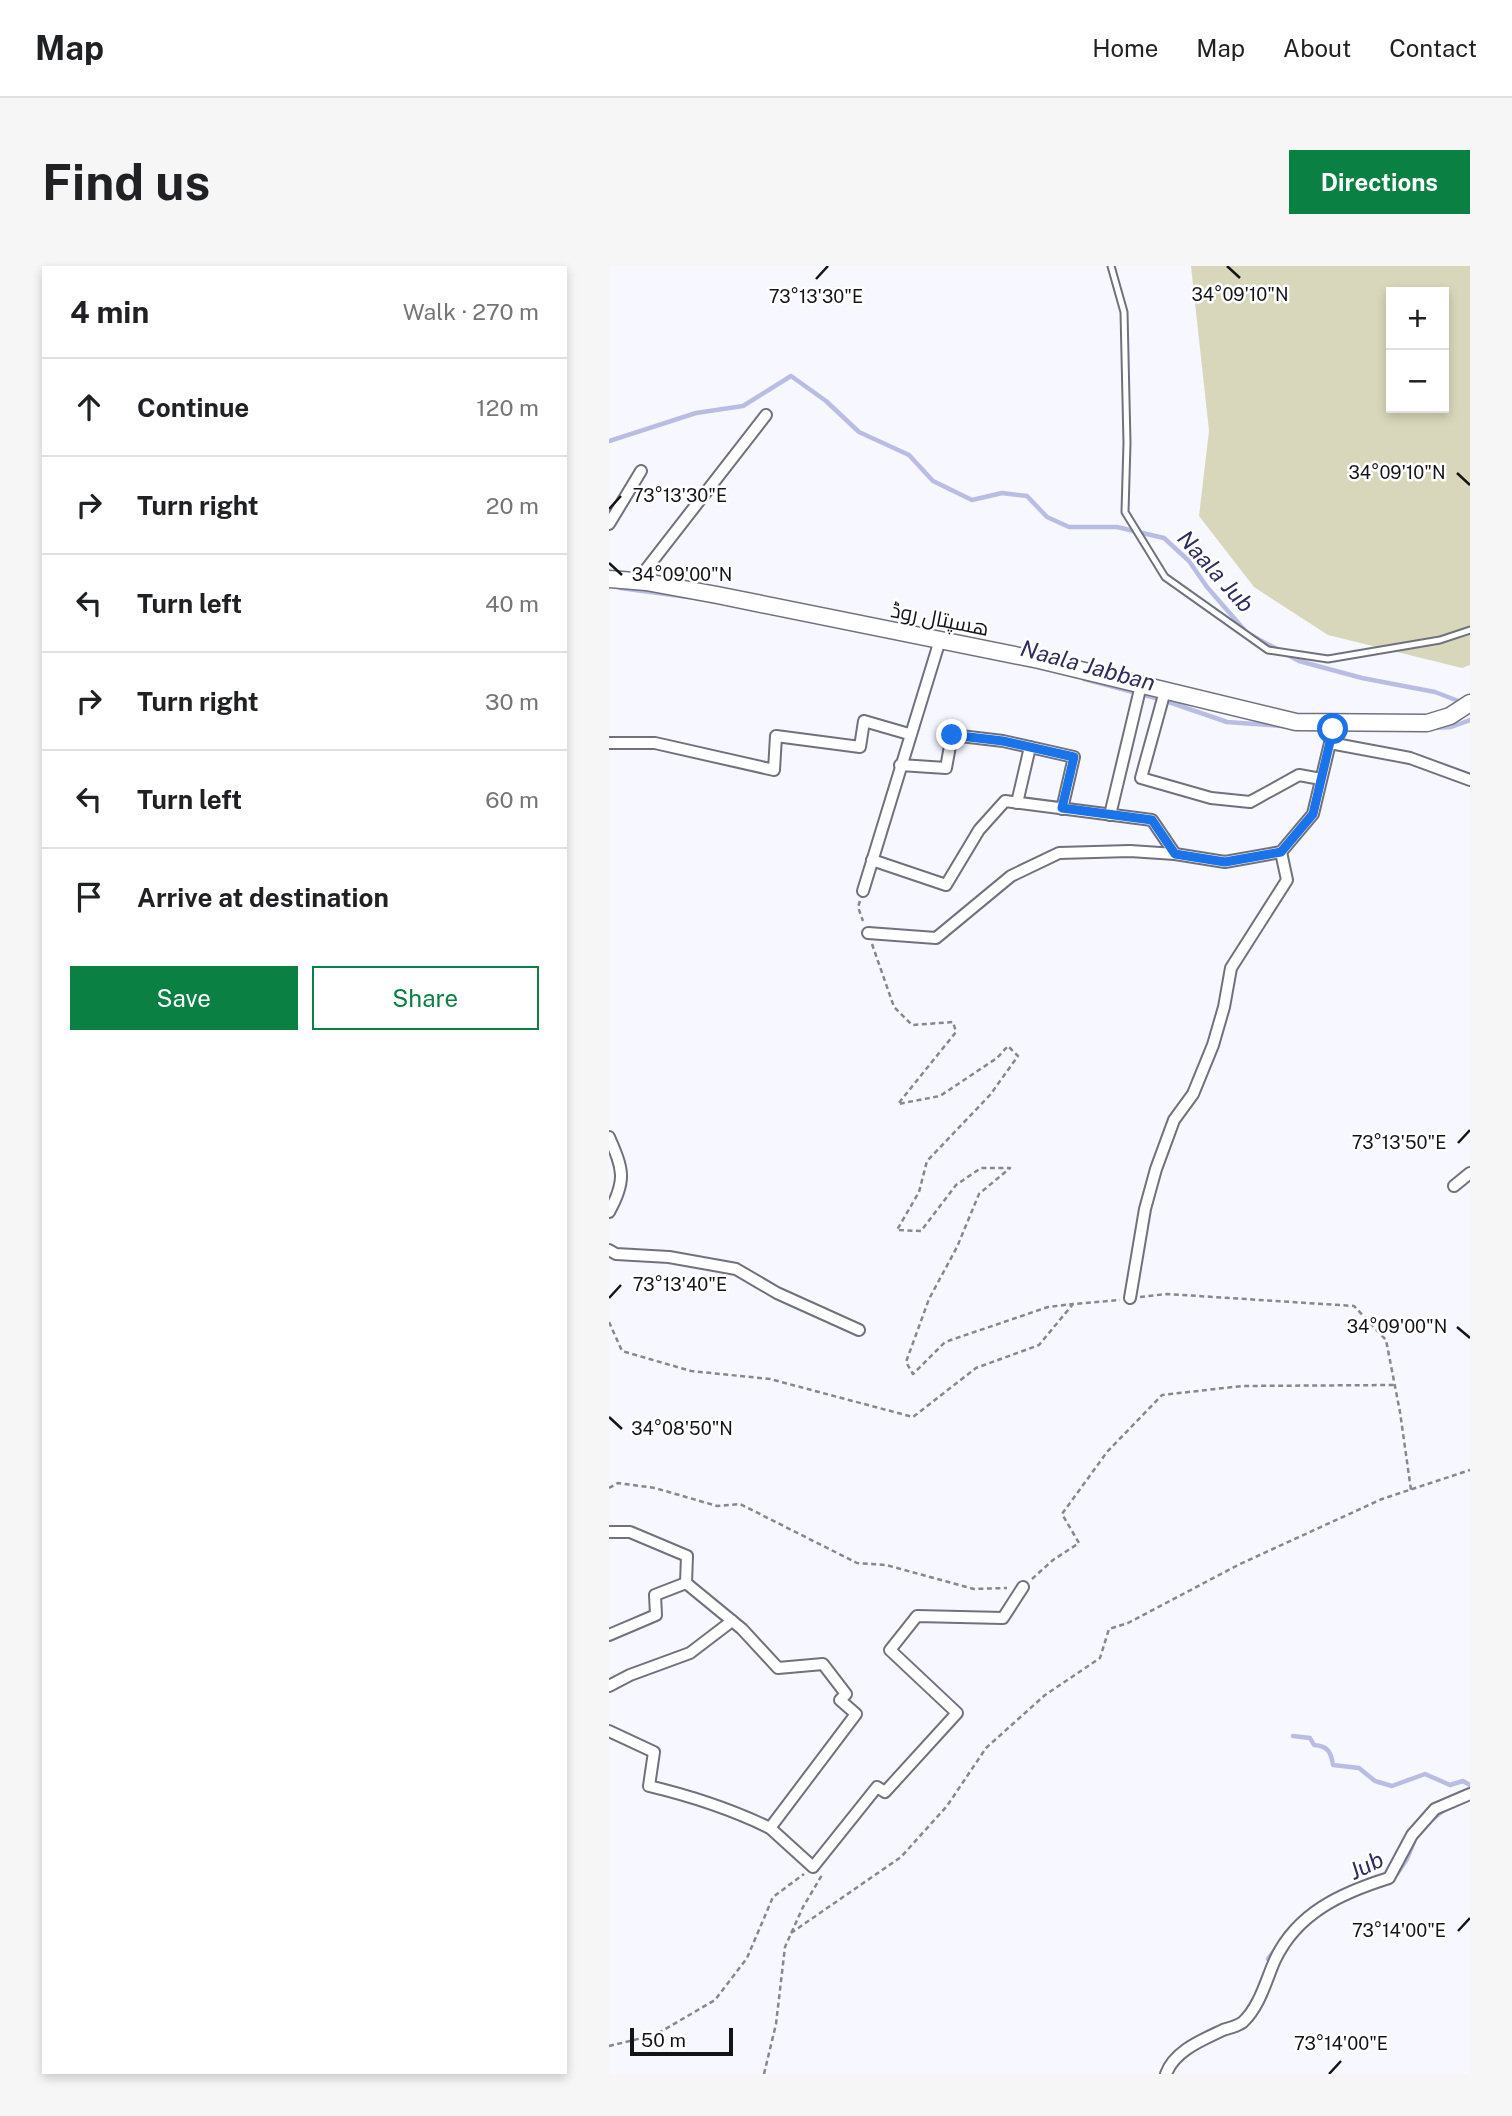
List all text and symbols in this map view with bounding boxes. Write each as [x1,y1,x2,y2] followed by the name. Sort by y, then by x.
[35,29,104,67] text: Map
[1092,34,1158,62] text: Home
[1196,34,1245,62] text: Map
[1283,34,1351,62] text: About
[1389,34,1477,62] text: Contact
[1289,150,1470,214] button: Directions
[42,153,210,211] text: Find us
[1191,284,1289,305] text: 34°09'10"N
[769,286,863,307] text: 73°13'30"E
[1386,287,1449,413] map controls
[1386,287,1449,350] button: +
[70,294,149,330] text: 4 min
[403,298,539,325] text: Walk · 270 m
[1386,350,1449,413] button: −
[70,388,108,426] icon: ahead
[137,392,249,423] text: Continue
[476,394,539,421] text: 120 m
[1348,462,1446,483] text: 34°09'10"N
[633,485,727,506] text: 73°13'30"E
[70,486,108,524] icon: right
[137,490,259,521] text: Turn right
[486,492,539,519] text: 20 m
[1172,525,1260,617] water label: Naala Jub
[632,564,732,585] text: 34°09'00"N
[70,584,108,622] icon: left
[137,588,242,619] text: Turn left
[485,590,539,617] text: 40 m
[889,597,991,642] street label: ھسپتال روڈ
[1018,634,1158,696] water label: Naala Jabban
[70,682,108,720] icon: right
[137,686,259,717] text: Turn right
[485,688,539,715] text: 30 m
[1317,713,1348,744] route start
[936,719,967,750] route end
[70,780,108,818] icon: left
[137,784,242,815] text: Turn left
[485,786,539,813] text: 60 m
[70,878,108,916] icon: arrive
[137,882,389,913] text: Arrive at destination
[70,966,298,1030] button: Save
[312,966,539,1030] button: Share
[1352,1132,1446,1153] text: 73°13'50"E
[633,1274,727,1295] text: 73°13'40"E
[1347,1316,1447,1337] text: 34°09'00"N
[631,1418,733,1439] text: 34°08'50"N
[1344,1845,1388,1885] water label: Jub
[1352,1920,1446,1941] text: 73°14'00"E
[630,2025,733,2057] scale bar
[641,2029,686,2051] text: 50 m
[1294,2033,1388,2054] text: 73°14'00"E

